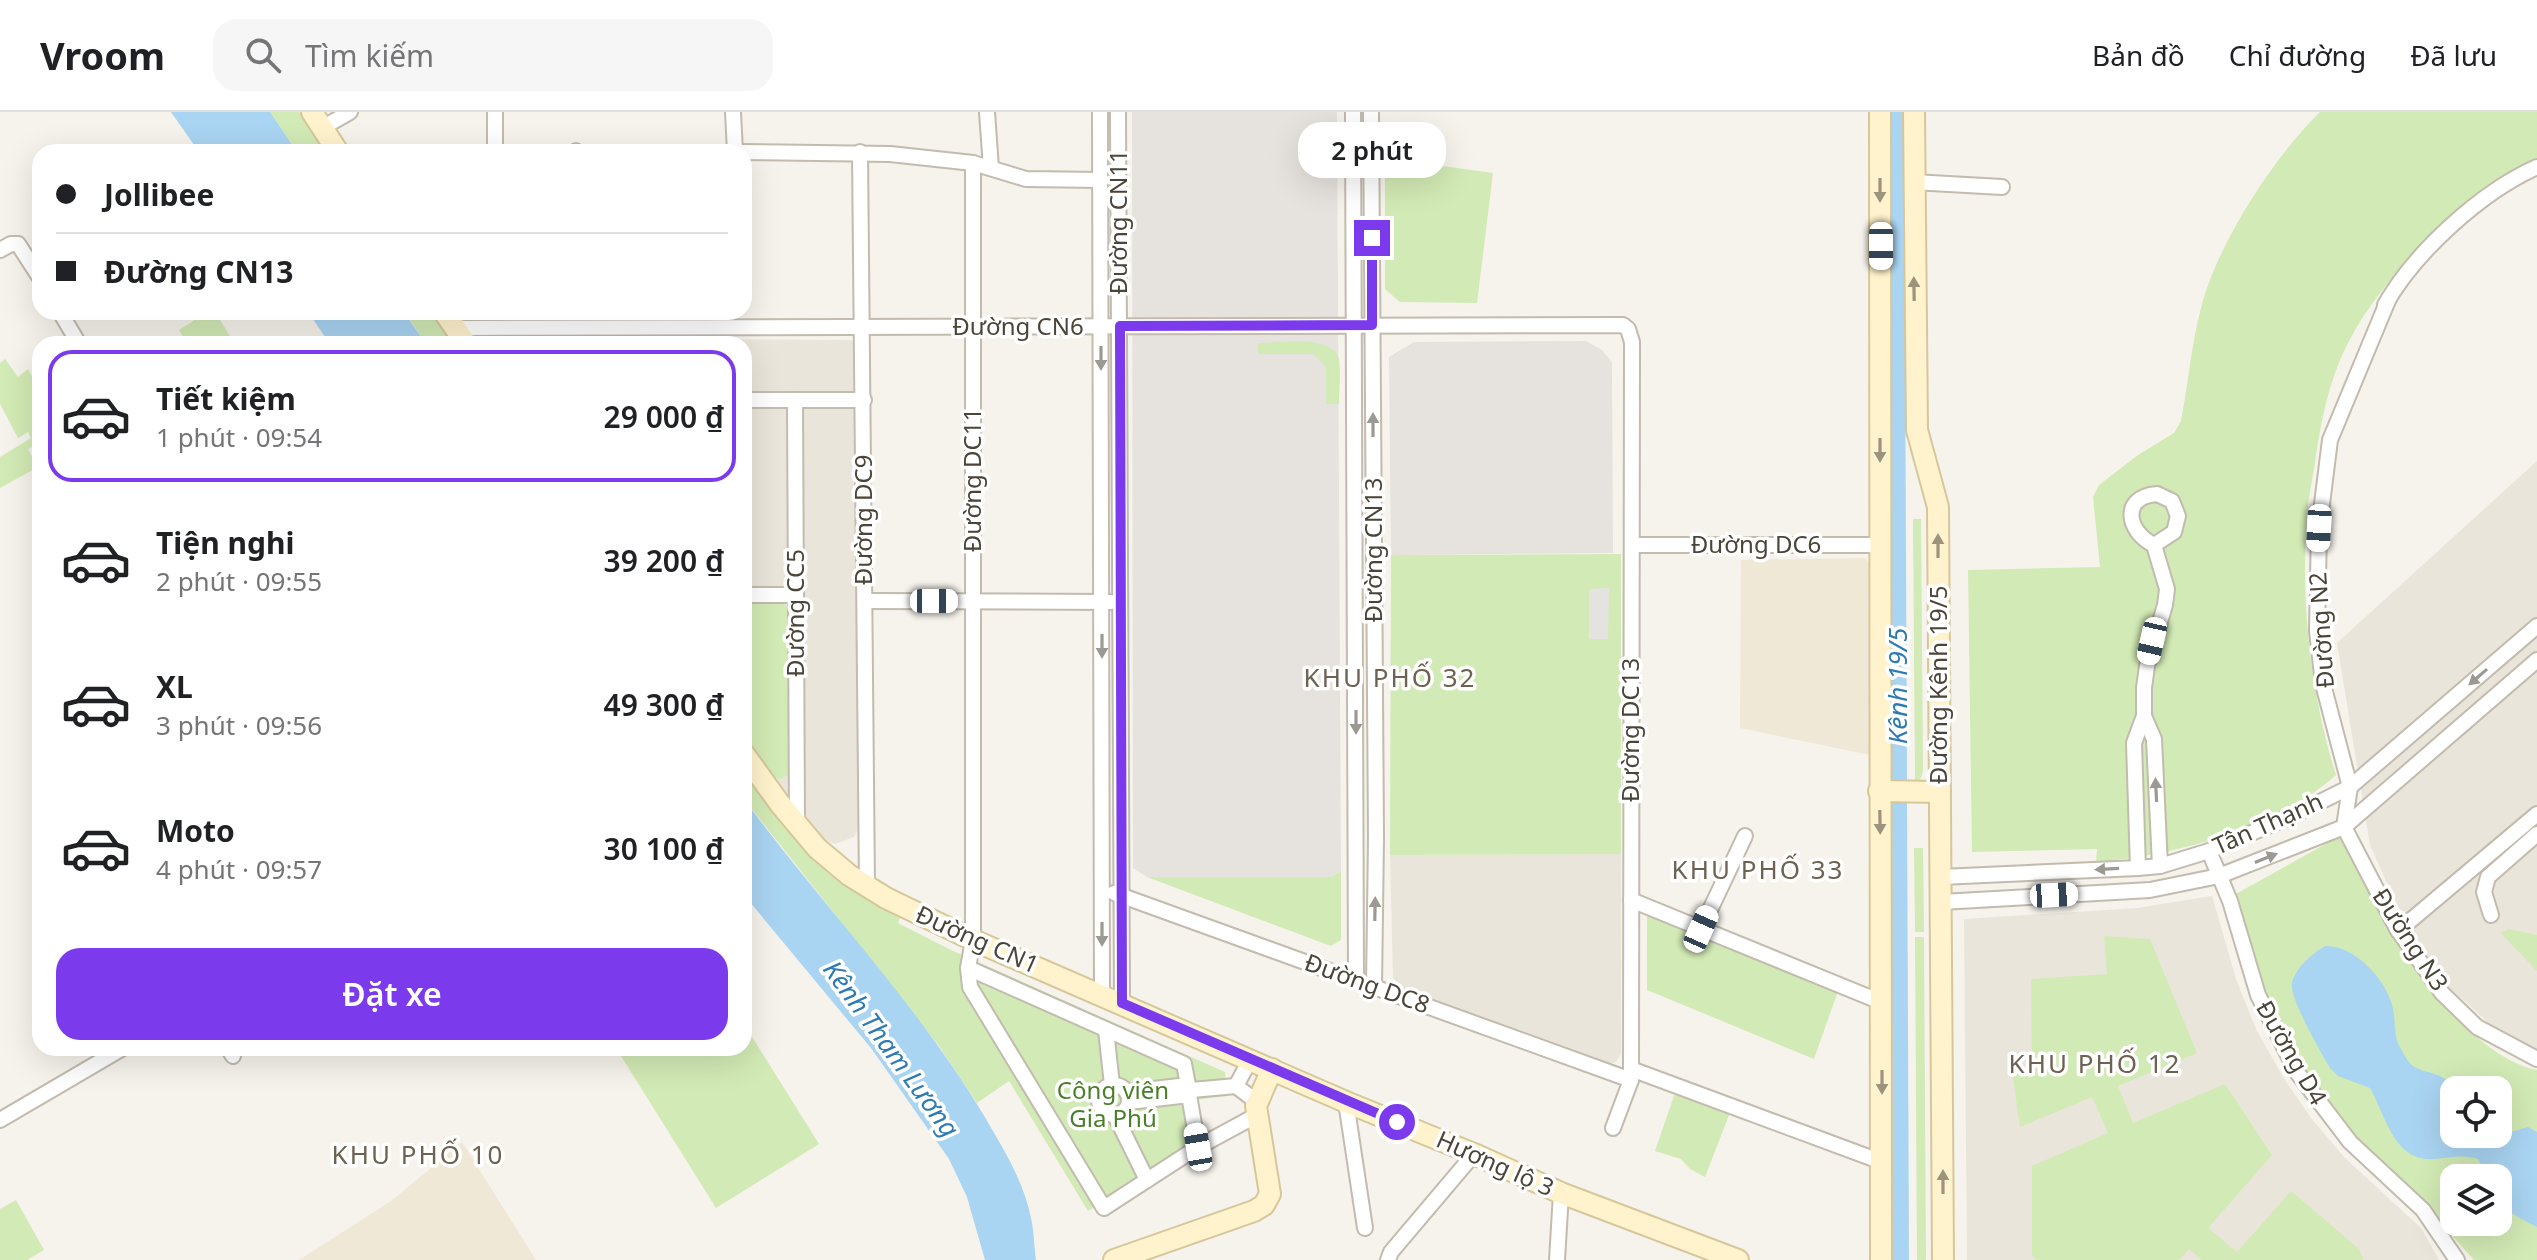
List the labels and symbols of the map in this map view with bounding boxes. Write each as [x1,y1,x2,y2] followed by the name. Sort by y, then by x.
[1298,122,1446,178] callout: 2 phút
[1101,149,1134,295] street label: Đường CN11
[1874,178,1886,203] one-way arrow
[1354,220,1390,256] route end
[1869,222,1893,270] car
[1908,276,1921,301] one-way arrow
[952,309,1084,342] street label: Đường CN6
[1095,346,1107,371] one-way arrow
[955,408,988,552] street label: Đường DC11
[1367,412,1379,437] one-way arrow
[1874,438,1886,463] one-way arrow
[846,455,879,585] street label: Đường DC9
[1356,477,1389,623] street label: Đường CN13
[2306,503,2332,553] car
[1691,527,1821,560] street label: Đường DC6
[1932,533,1944,558] one-way arrow
[778,549,811,677] street label: Đường CC5
[2300,571,2341,689] street label: Đường N2
[1921,586,1954,784] street label: Đường Kênh 19/5
[910,589,958,613] car
[2135,615,2169,667] car
[1879,628,1915,744] water label: Kênh 19/5
[1096,634,1108,659] one-way arrow
[1613,658,1646,802] street label: Đường DC13
[1304,659,1476,695] district label: KHU PHỐ 32
[2468,668,2488,685] one-way arrow
[1350,710,1362,735] one-way arrow
[2150,777,2163,802] one-way arrow
[2207,784,2328,862] street label: Tân Thạnh
[1874,810,1886,835] one-way arrow
[1672,851,1844,887] district label: KHU PHỐ 33
[2254,851,2278,864] one-way arrow
[2094,863,2119,876] one-way arrow
[2366,881,2457,997] street label: Đường N3
[2029,882,2079,908] car
[1369,896,1382,921] one-way arrow
[911,897,1044,980] street label: Đường CN1
[1680,902,1722,956] car
[1096,922,1108,947] one-way arrow
[1300,945,1435,1020] street label: Đường DC8
[815,953,968,1144] water label: Kênh Tham Lương
[2249,994,2336,1111] street label: Đường D4
[2009,1045,2181,1081] district label: KHU PHỐ 12
[1876,1070,1888,1095] one-way arrow
[1057,1073,1169,1134] park label: Công viên Gia Phú
[1379,1104,1415,1140] route start
[1182,1121,1214,1173] car
[1432,1122,1560,1203] street label: Hương lộ 3
[332,1136,504,1172] district label: KHU PHỐ 10
[1937,1169,1949,1194] one-way arrow

